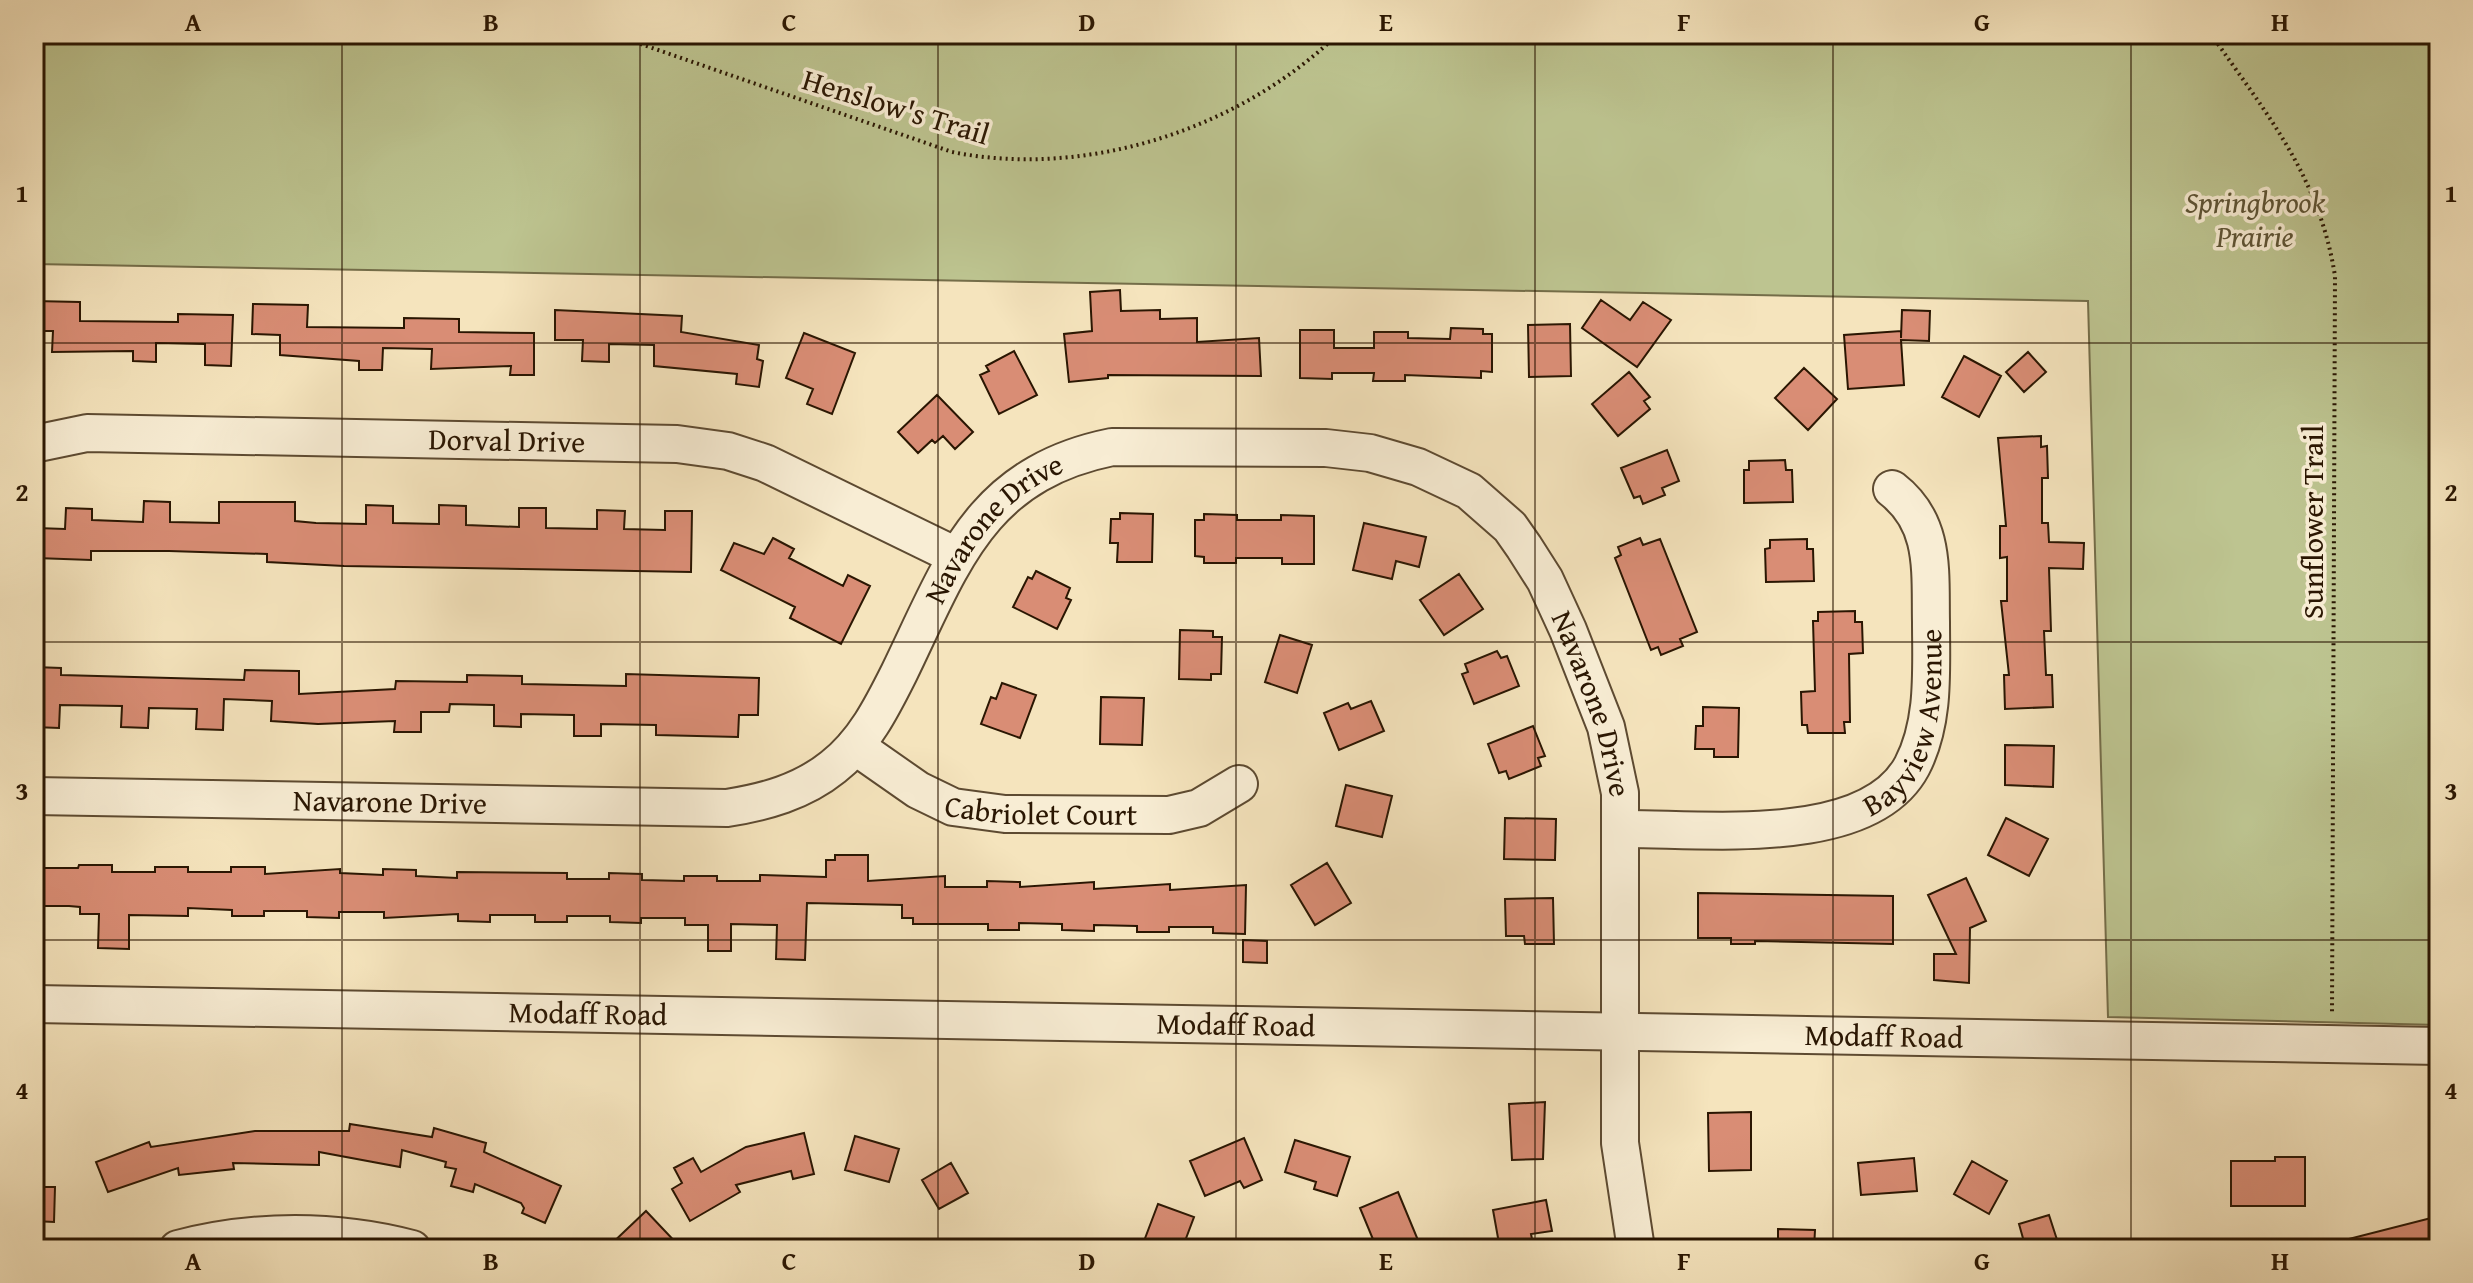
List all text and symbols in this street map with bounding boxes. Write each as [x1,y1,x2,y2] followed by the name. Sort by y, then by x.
[185,2,202,41] text: A
[483,2,499,41] text: B
[782,2,796,41] text: C
[1079,2,1095,41] text: D
[1379,2,1393,41] text: E
[1677,2,1691,41] text: F
[1974,2,1990,41] text: G
[2271,2,2289,41] text: H
[797,57,995,155] street label: Henslow's Trail
[15,173,29,212] text: 1
[2444,173,2458,212] text: 1
[2185,180,2325,258] park label: Springbrook Prairie
[428,416,586,463] street label: Dorval Drive
[2290,425,2334,619] street label: Sunflower Trail
[912,441,1070,611] street label: Navarone Drive
[15,472,29,511] text: 2
[2444,472,2458,511] text: 2
[1541,603,1643,801] street label: Navarone Drive
[1854,629,1952,827] street label: Bayview Avenue
[15,771,29,810] text: 3
[2444,771,2458,810] text: 3
[293,777,487,825] street label: Navarone Drive
[942,783,1138,836] street label: Cabriolet Court
[508,989,668,1036] street label: Modaff Road
[1156,1001,1316,1047] street label: Modaff Road
[1804,1012,1963,1059] street label: Modaff Road
[15,1070,29,1109] text: 4
[2444,1070,2458,1109] text: 4
[185,1241,202,1280] text: A
[483,1241,499,1280] text: B
[782,1241,796,1280] text: C
[1079,1241,1095,1280] text: D
[1379,1241,1393,1280] text: E
[1677,1241,1691,1280] text: F
[1974,1241,1990,1280] text: G
[2271,1241,2289,1280] text: H

